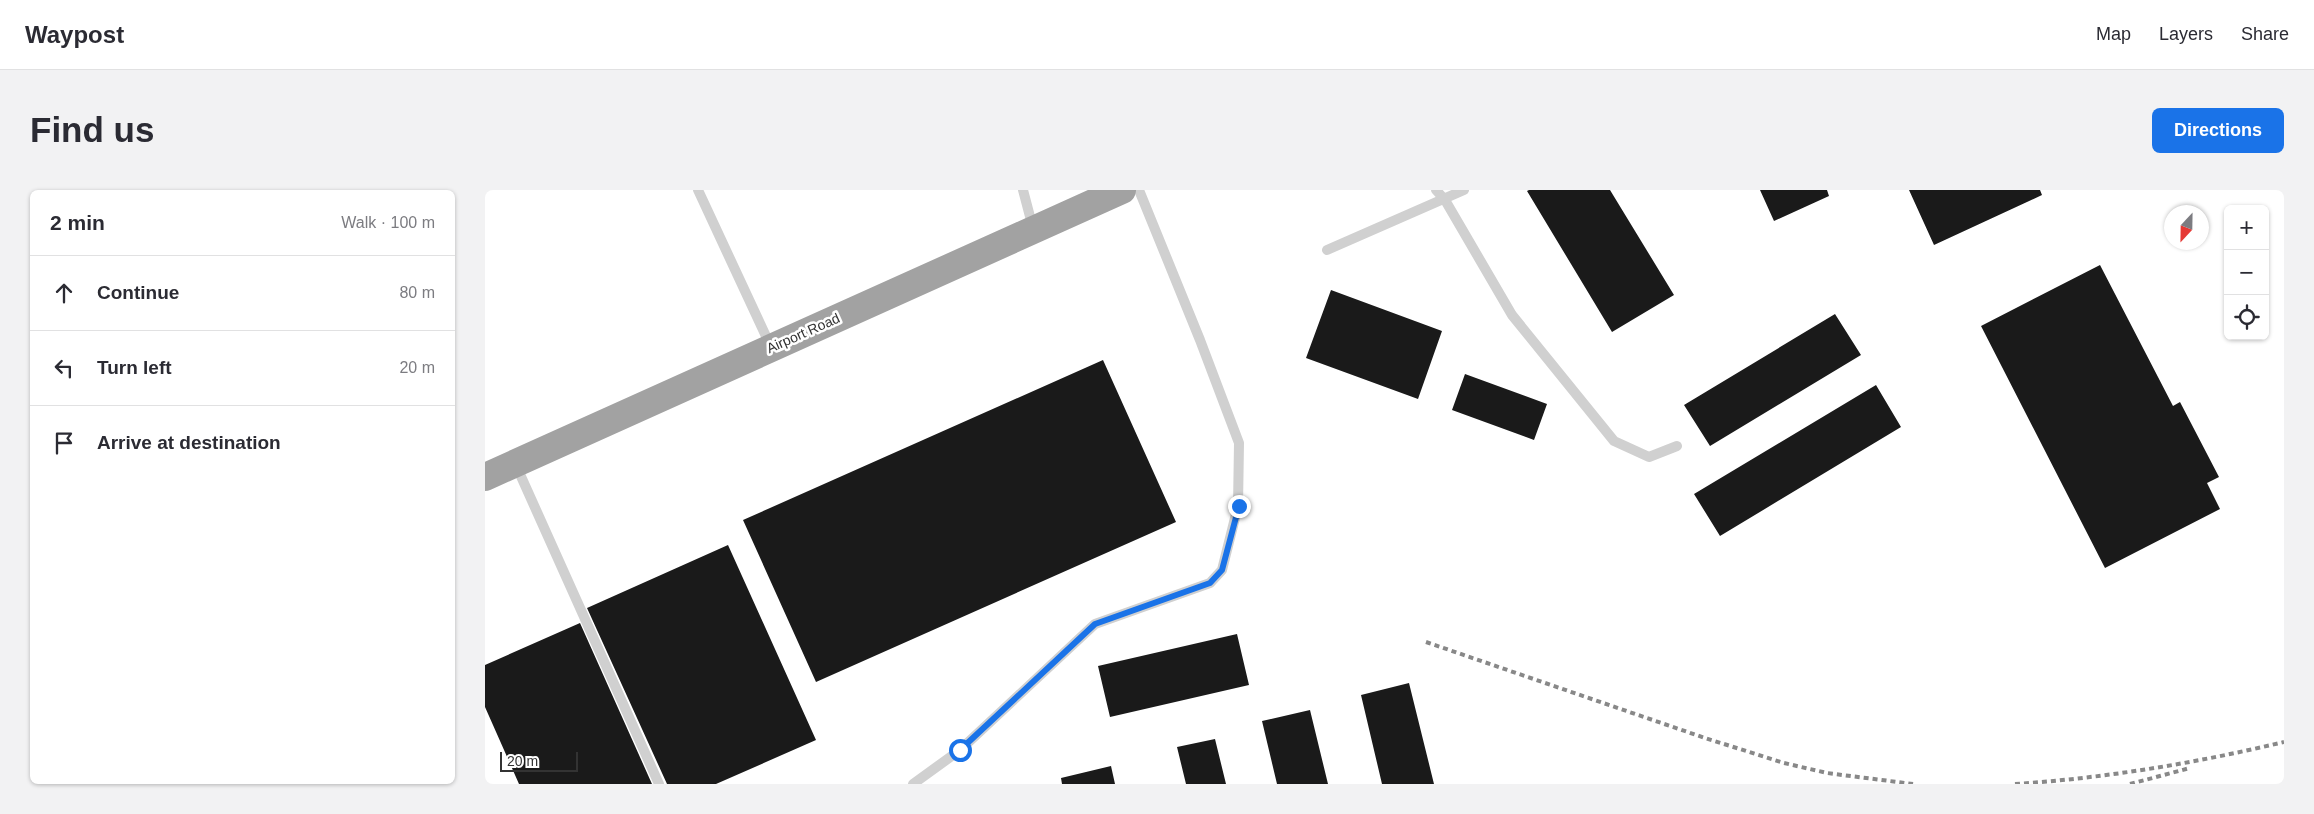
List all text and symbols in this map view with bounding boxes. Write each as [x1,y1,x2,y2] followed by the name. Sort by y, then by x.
[25,21,124,48] text: Waypost
[2096,24,2131,44] text: Map
[2159,24,2213,44] text: Layers
[2241,24,2289,44] text: Share
[2152,108,2284,153] button: Directions
[30,110,154,149] text: Find us
[2164,205,2209,250] north arrow
[2224,205,2269,340] map controls
[2224,205,2269,250] button: +
[50,211,105,234] text: 2 min
[341,214,435,231] text: Walk · 100 m
[2224,250,2269,295] button: −
[50,279,78,307] icon: ahead
[97,282,179,303] text: Continue
[399,284,435,301] text: 80 m
[2224,295,2269,340] button: locate
[764,310,842,356] street label: Airport Road
[50,354,78,382] icon: left
[97,357,172,378] text: Turn left
[399,359,435,376] text: 20 m
[50,429,78,457] icon: arrive
[97,432,281,453] text: Arrive at destination
[1228,495,1251,518] route end
[949,739,972,762] route start
[500,749,577,772] scale bar
[507,753,538,769] text: 20 m

